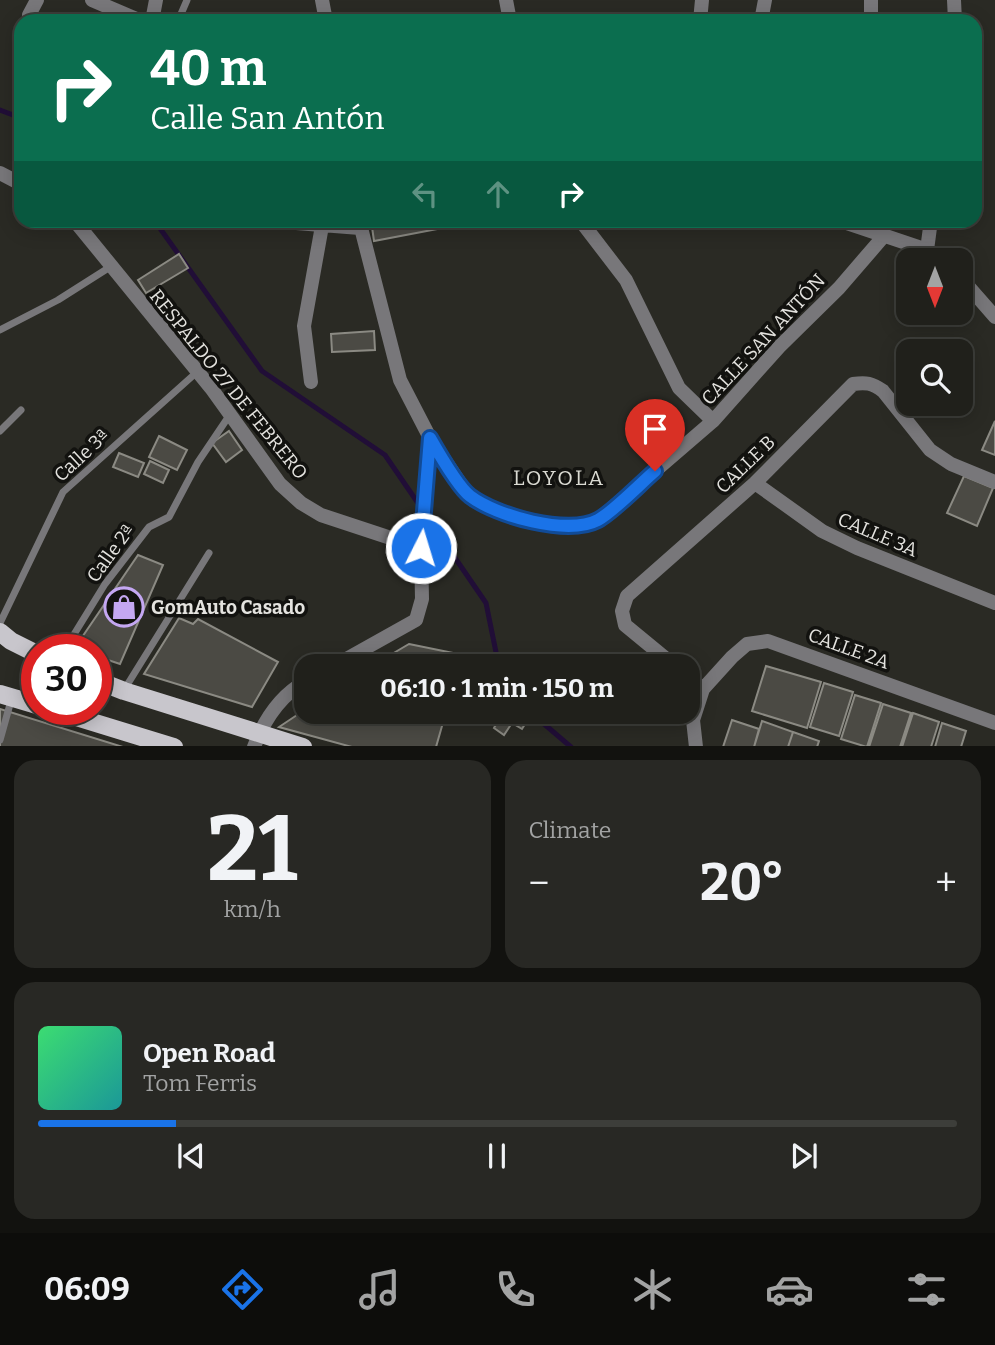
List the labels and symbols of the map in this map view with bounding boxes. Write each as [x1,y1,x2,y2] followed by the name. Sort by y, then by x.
[896,248,973,326] north arrow
[697,269,830,410] street label: CALLE SAN ANTÓN
[145,285,312,484] street label: RESPALDO 27 DE FEBRERO
[625,399,685,471] pin
[49,424,114,486] street label: Calle 3ª
[711,431,780,498] street label: CALLE B
[513,465,605,491] district label: LOYOLA
[834,507,922,562] street label: CALLE 3A
[384,511,458,585] position arrow
[82,520,139,587] street label: Calle 2ª
[103,586,145,628] shop icon: GomAuto Casado
[151,596,305,619] place label: GomAuto Casado
[805,623,893,674] street label: CALLE 2A
[21,634,112,725] speed limit sign: 30

